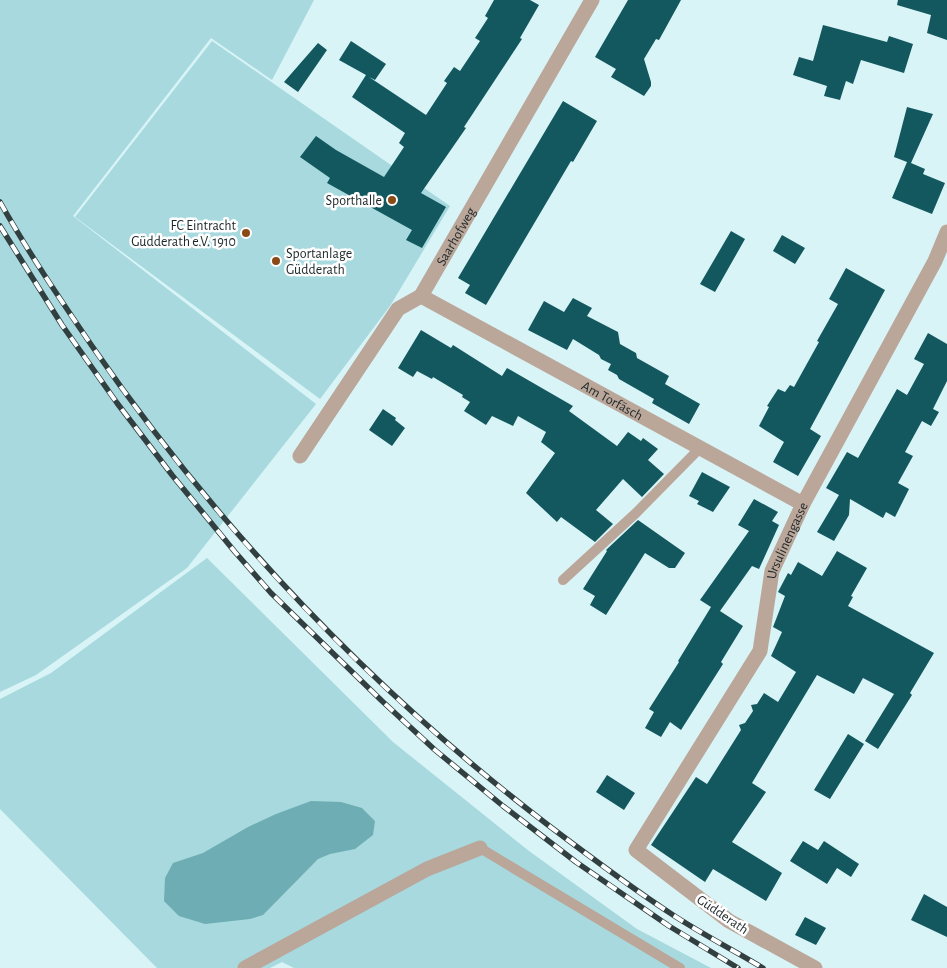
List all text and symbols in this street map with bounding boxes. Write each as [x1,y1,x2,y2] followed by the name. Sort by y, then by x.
[325,194,382,208] place label: Sporthalle
[386,194,398,206] marker: Sporthalle
[434,205,479,268] street label: Saarhofweg
[131,219,237,249] place label: FC Eintracht Güdderath e.V. 1910
[240,227,252,239] marker: FC Eintracht Güdderath e.V. 1910
[286,247,352,277] place label: Sportanlage Güdderath
[270,255,282,267] marker: Sportanlage Güdderath
[579,379,645,423] street label: Am Torfäsch
[765,500,811,580] street label: Ursulinengasse
[694,893,751,937] street label: Güdderath

